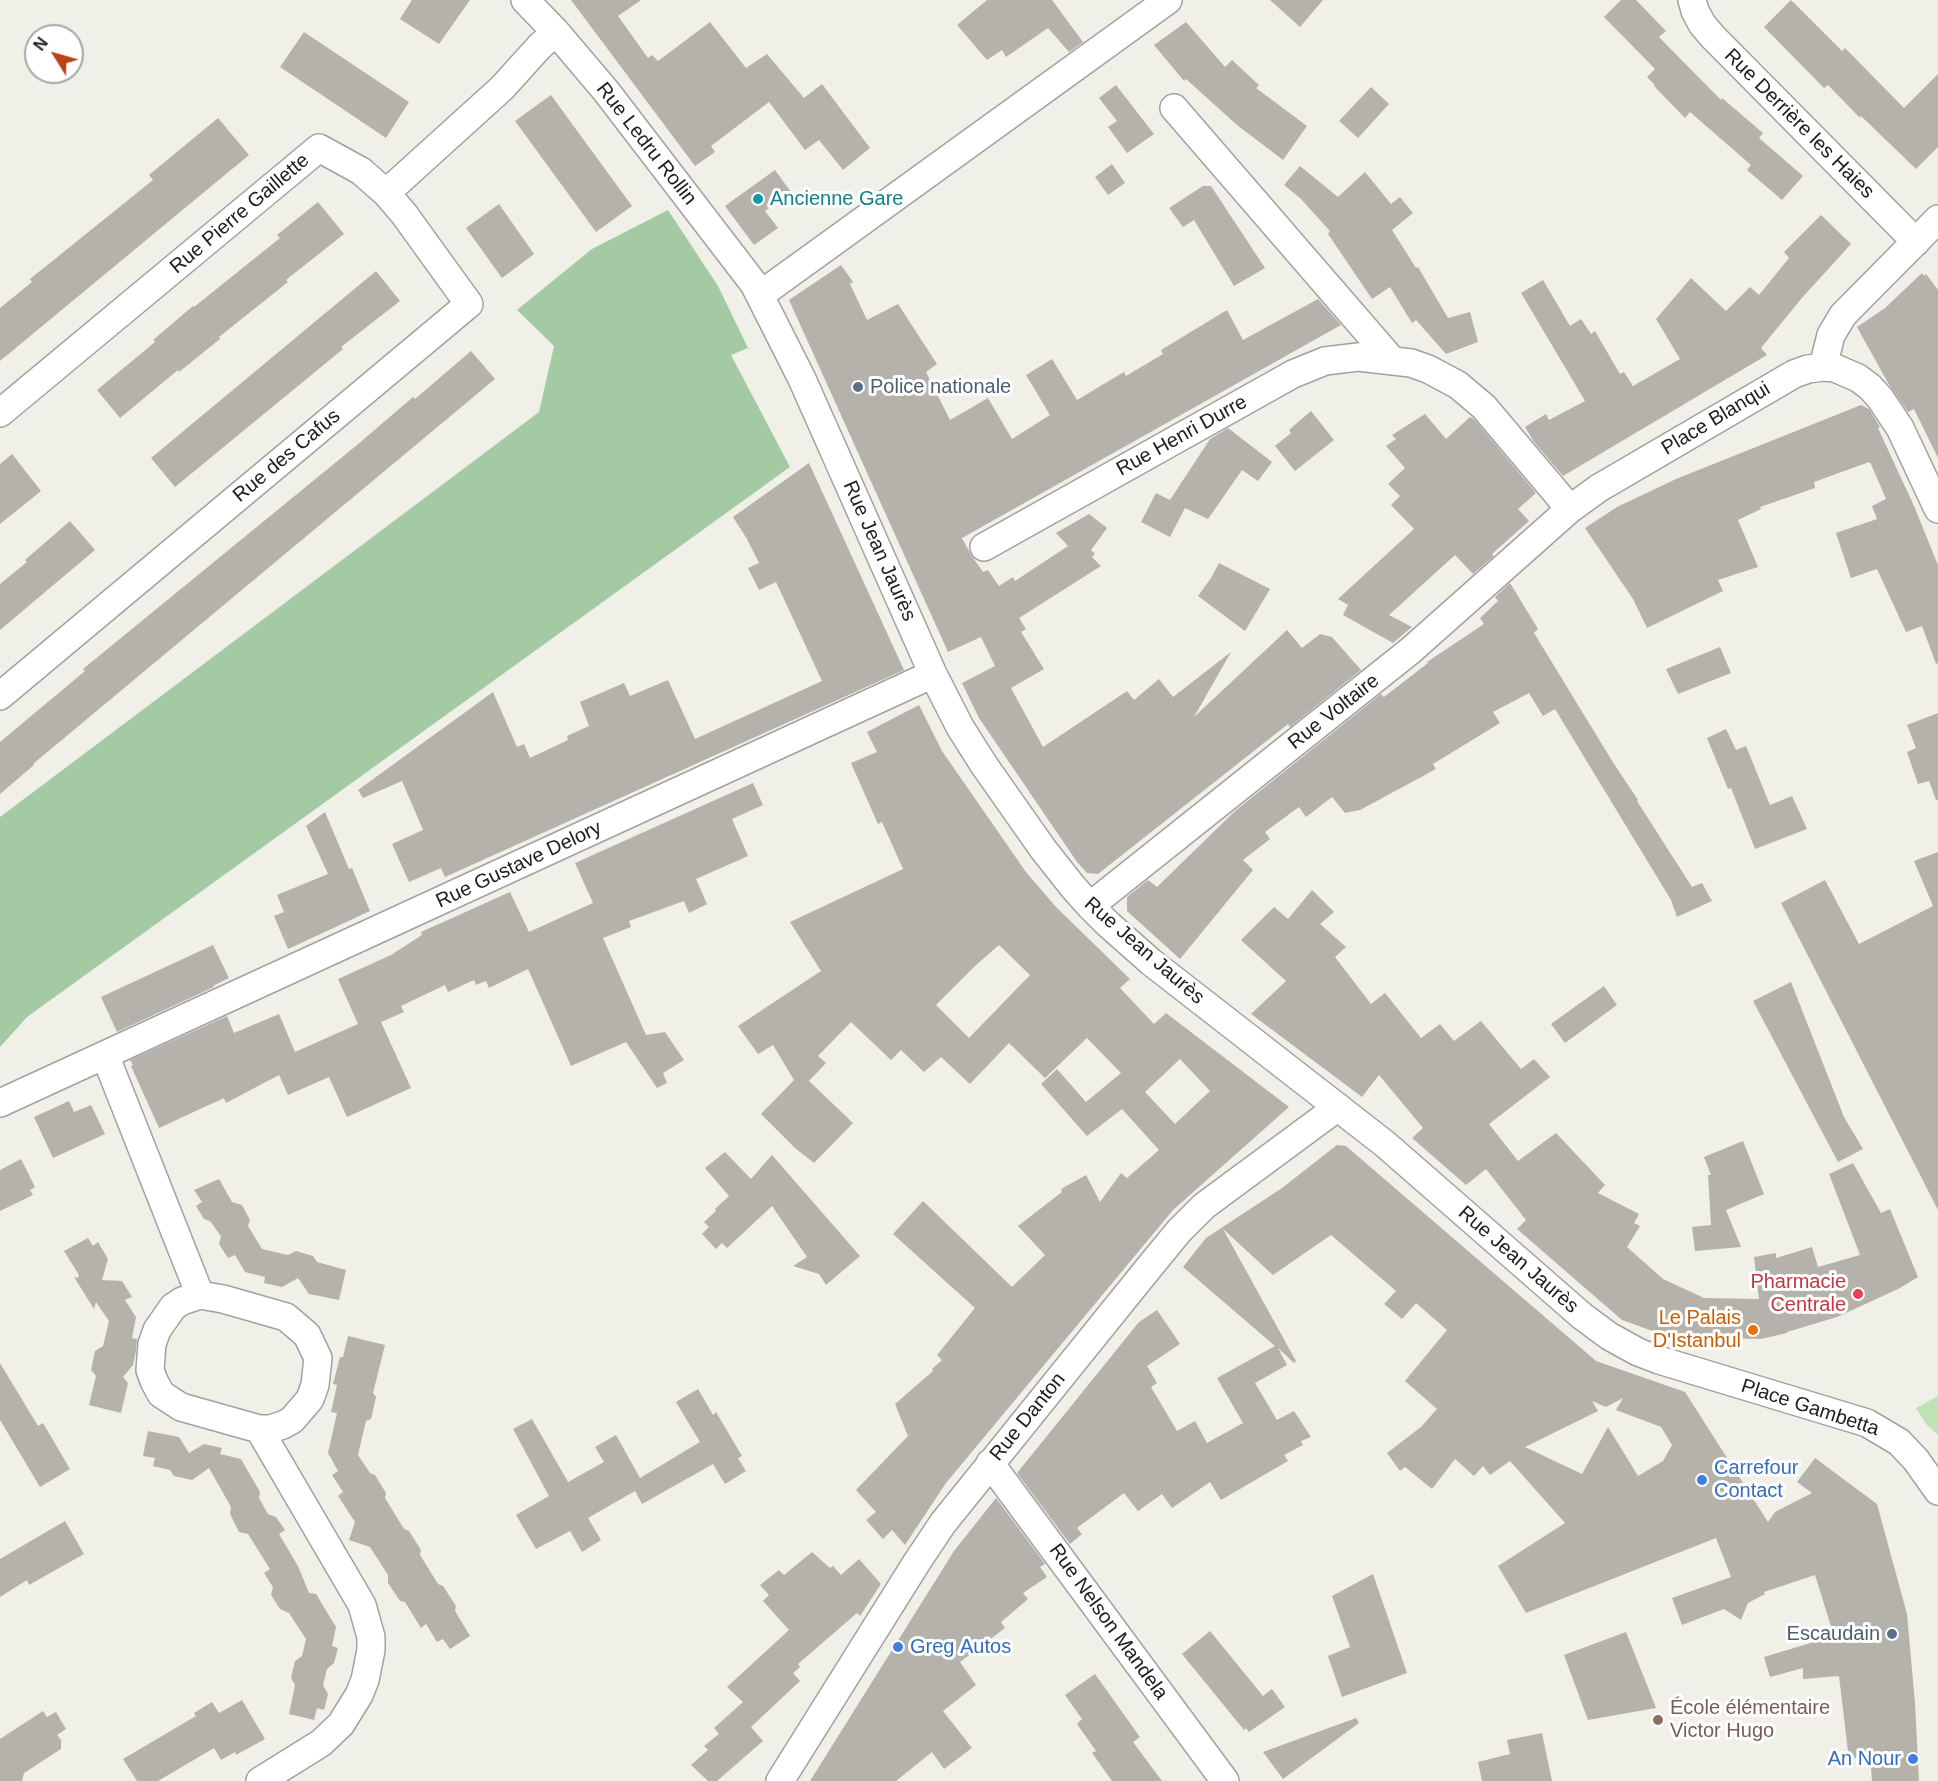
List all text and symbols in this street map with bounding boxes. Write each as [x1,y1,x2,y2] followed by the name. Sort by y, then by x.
[24,24,84,84] north arrow
[31,34,51,54] text: N
[1719,44,1879,204] street label: Rue Derrière les Haies
[591,78,701,210] street label: Rue Ledru Rollin
[165,149,315,279] street label: Rue Pierre Gaillette
[770,187,903,211] place label: Ancienne Gare
[751,192,765,206] marker: Ancienne Gare
[870,375,1011,399] place label: Police nationale
[1657,377,1775,461] street label: Place Blanqui
[851,380,865,394] marker: Police nationale
[1113,390,1251,482] street label: Rue Henri Durre
[229,404,345,508] street label: Rue des Cafus
[837,477,921,625] street label: Rue Jean Jaurès
[1284,669,1384,755] street label: Rue Voltaire
[432,816,606,914] street label: Rue Gustave Delory
[1079,892,1209,1010] street label: Rue Jean Jaurès
[1453,1201,1583,1319] street label: Rue Jean Jaurès
[1750,1270,1846,1317] place label: Pharmacie Centrale
[1851,1287,1865,1301] marker: Pharmacie Centrale
[1653,1306,1741,1353] place label: Le Palais D'Istanbul
[1746,1323,1760,1337] marker: Le Palais D'Istanbul
[985,1368,1071,1466] street label: Rue Danton
[1738,1374,1882,1442] street label: Place Gambetta
[1714,1456,1798,1503] place label: Carrefour Contact
[1695,1473,1709,1487] marker: Carrefour Contact
[1043,1539,1173,1705] street label: Rue Nelson Mandela
[1787,1622,1880,1646] place label: Escaudain
[1885,1627,1899,1641] marker: Escaudain
[910,1635,1011,1659] place label: Greg Autos
[891,1640,905,1654] marker: Greg Autos
[1670,1696,1830,1743] place label: École élémentaire Victor Hugo
[1651,1713,1665,1727] marker: École élémentaire Victor Hugo
[1828,1747,1901,1771] place label: An Nour
[1906,1752,1920,1766] marker: An Nour

